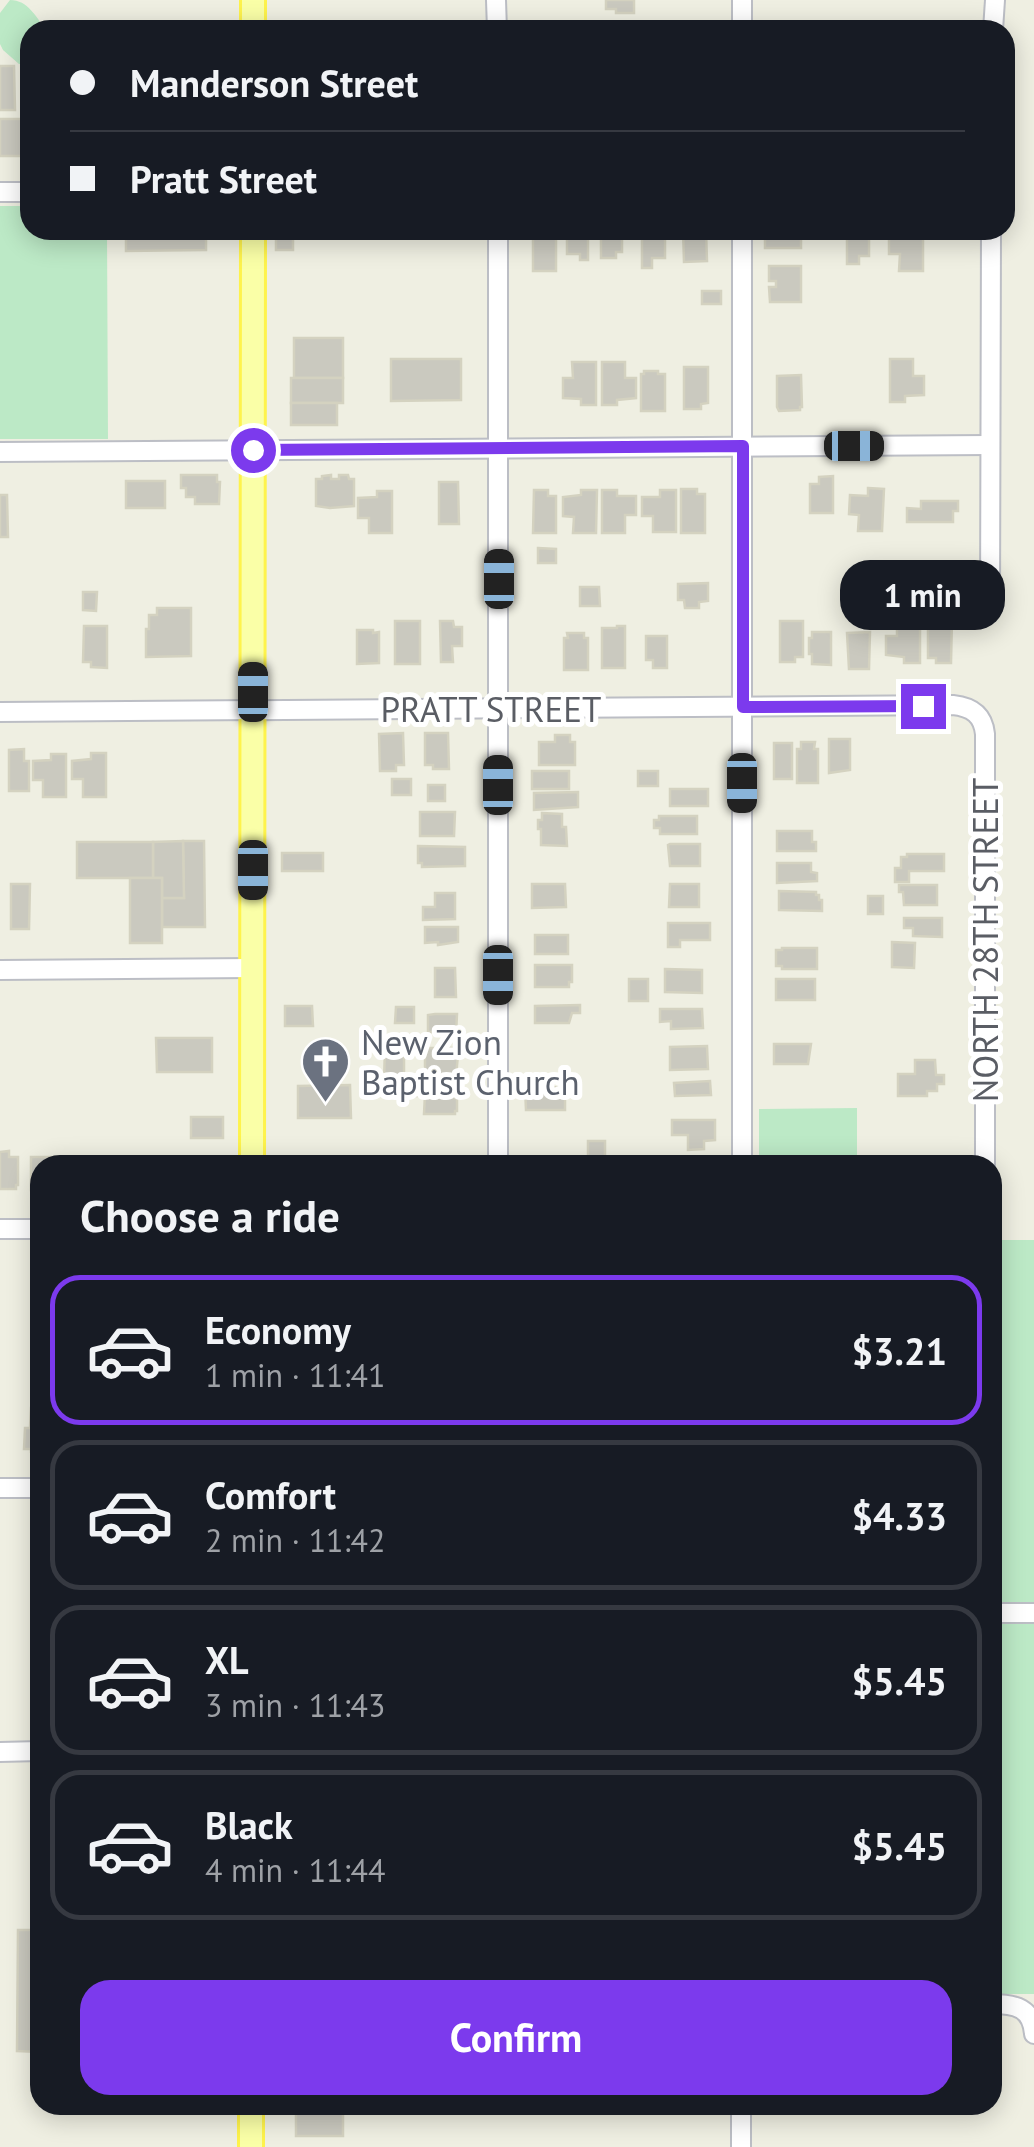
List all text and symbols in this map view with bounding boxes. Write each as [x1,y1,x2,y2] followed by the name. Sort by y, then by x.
[130,58,418,107] text: Manderson Street
[130,154,317,203] text: Pratt Street
[231,428,276,473] route start
[824,431,884,461] car
[484,549,514,609] car
[840,561,1006,631] callout: 1 min
[883,574,962,616] text: 1 min
[238,662,268,722] car
[901,684,946,729] route end
[381,686,601,732] street label: PRATT STREET
[727,753,757,813] car
[483,755,513,815] car
[962,778,1008,1102] street label: NORTH 28TH STREET
[238,840,268,900] car
[483,945,513,1005] car
[361,1019,580,1105] place label: New Zion Baptist Church
[300,1036,352,1104] church icon: New Zion Baptist Church
[80,1186,340,1244] text: Choose a ride
[85,1305,175,1395] icon: car
[205,1305,351,1354] text: Economy
[851,1326,947,1375] text: $3.21
[205,1354,385,1396] text: 1 min · 11:41
[85,1470,175,1560] icon: car
[205,1470,336,1519] text: Comfort
[851,1491,947,1540] text: $4.33
[205,1519,385,1561] text: 2 min · 11:42
[85,1635,175,1725] icon: car
[205,1635,249,1684] text: XL
[851,1656,947,1705] text: $5.45
[205,1684,385,1726] text: 3 min · 11:43
[85,1800,175,1890] icon: car
[205,1800,293,1849] text: Black
[851,1821,947,1870] text: $5.45
[205,1849,385,1891] text: 4 min · 11:44
[80,1980,952,2095] button: Confirm

